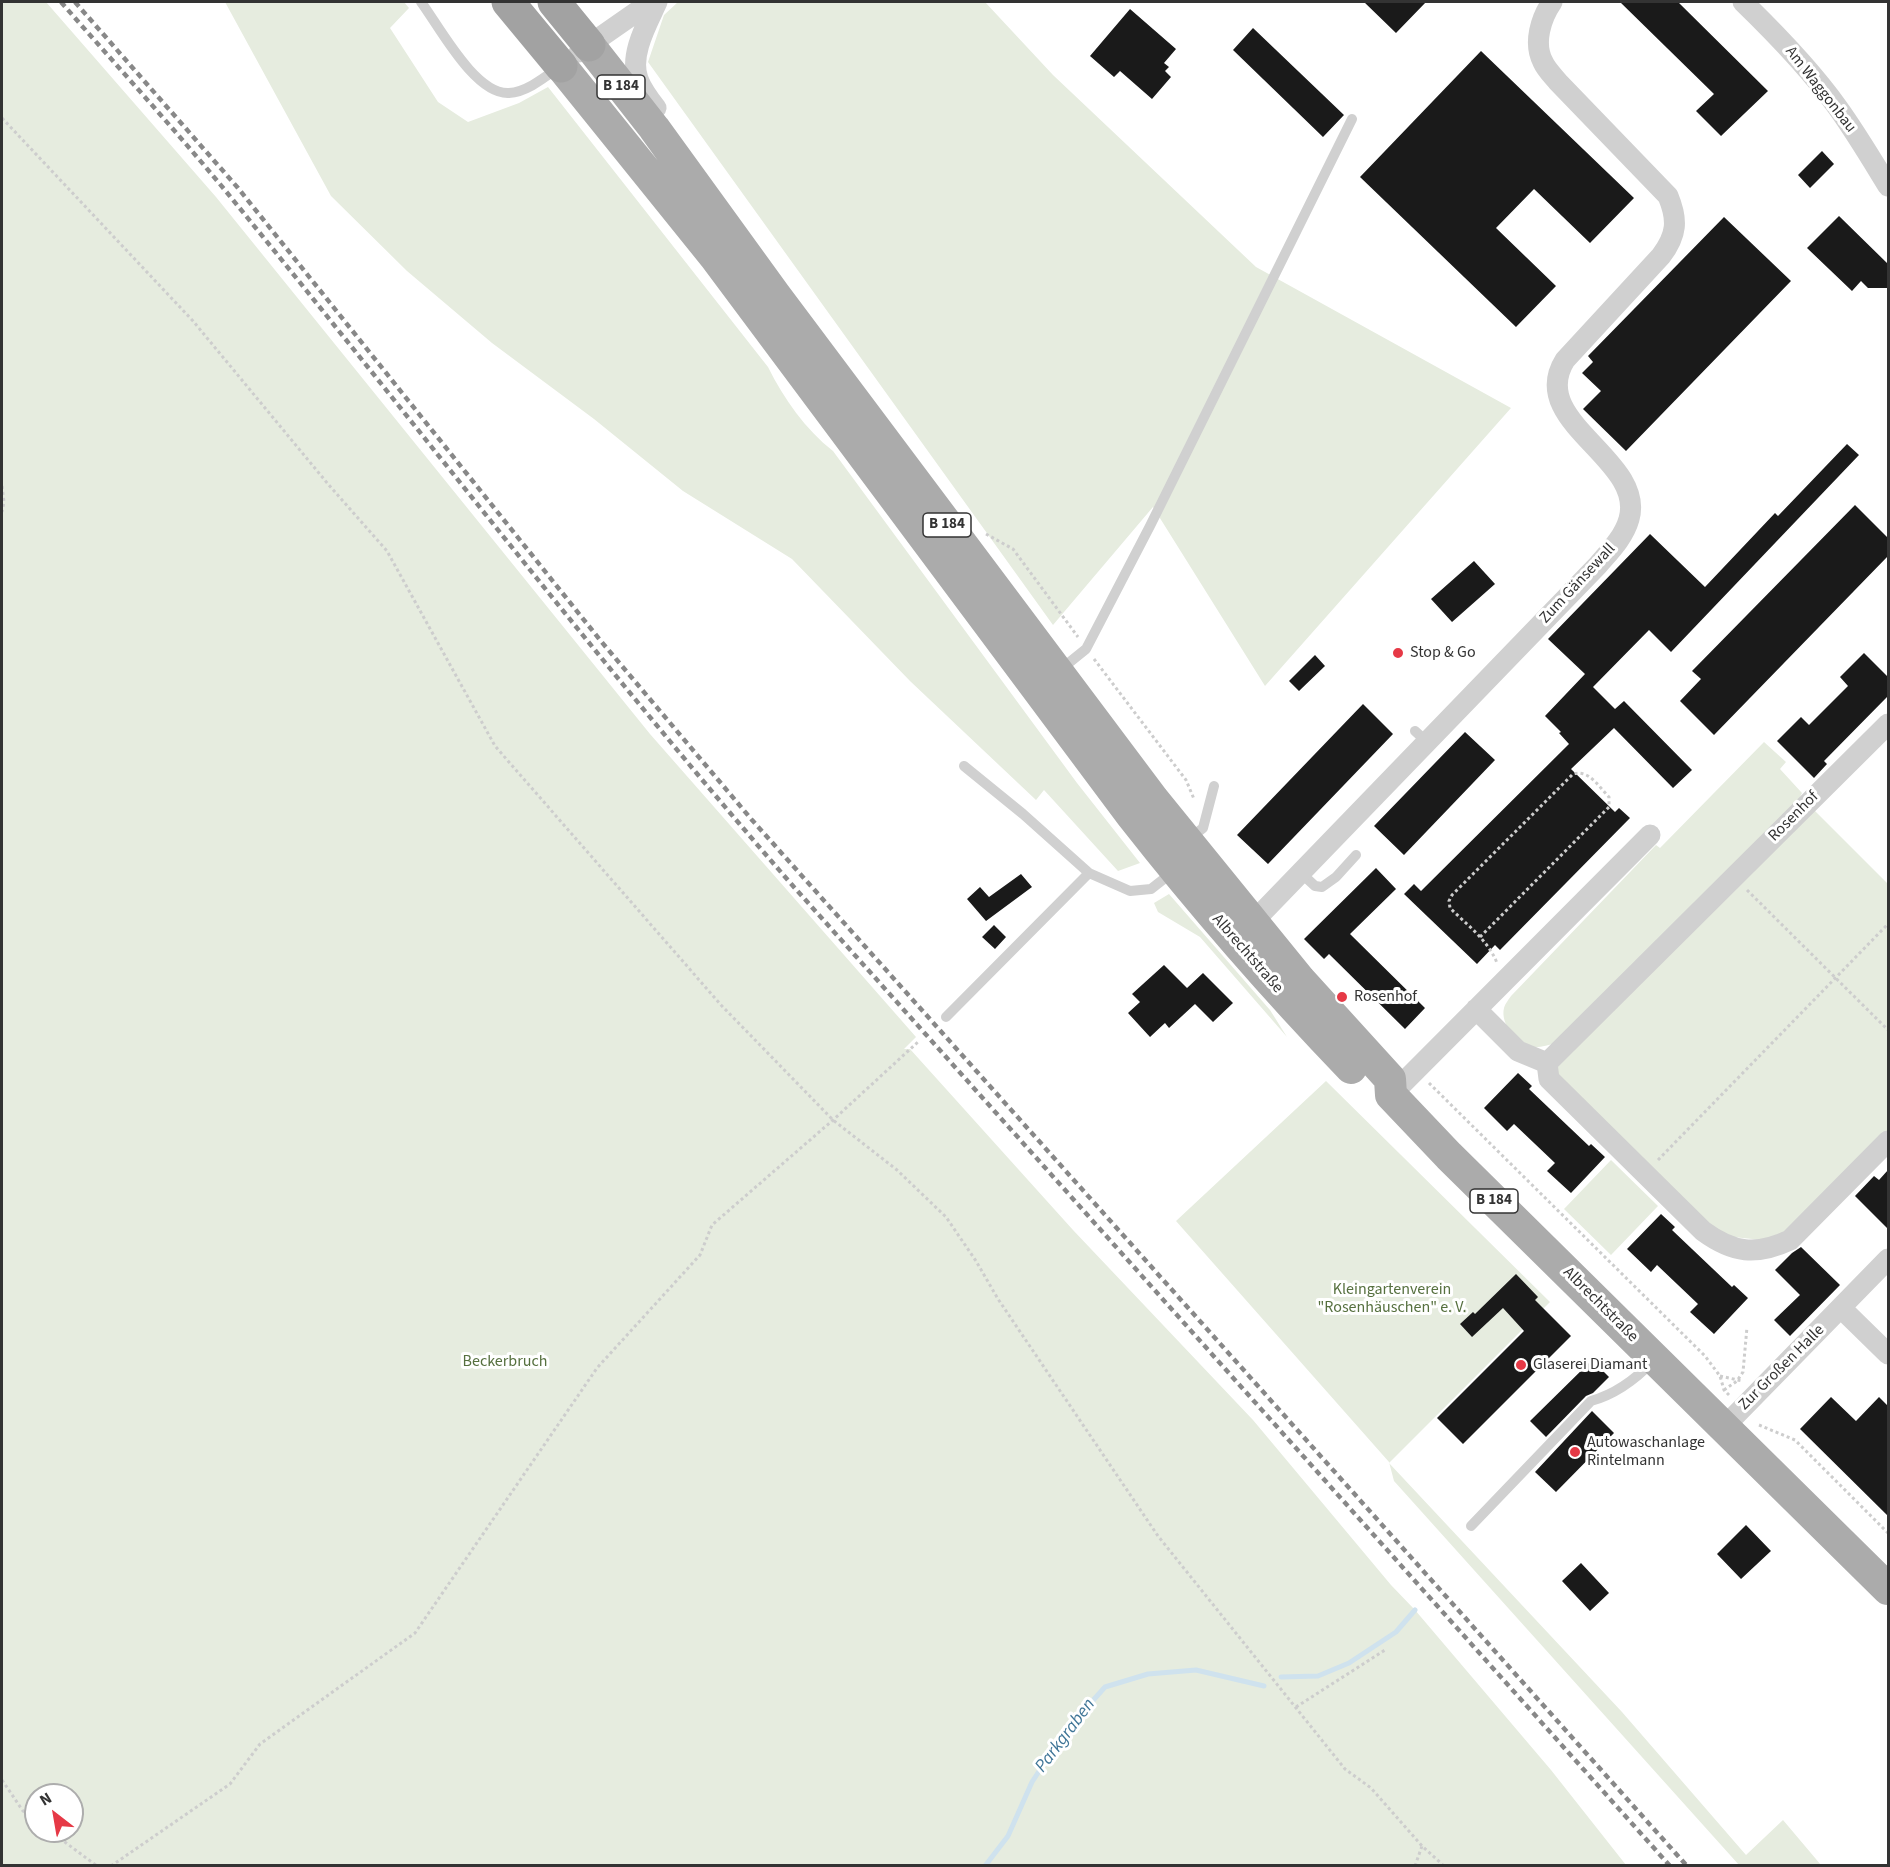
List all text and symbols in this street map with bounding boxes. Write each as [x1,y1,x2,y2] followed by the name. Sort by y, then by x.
[1780,43,1860,137] street label: Am Waggonbau
[597,75,645,99] road number: B 184
[923,513,971,537] road number: B 184
[1536,540,1620,628] street label: Zum Gänsewall
[1410,643,1476,663] place label: Stop & Go
[1391,646,1405,660] marker: Stop & Go
[1765,788,1823,846] street label: Rosenhof
[1207,911,1287,997] street label: Albrechtstraße
[1354,987,1417,1007] place label: Rosenhof
[1335,990,1349,1004] marker: Rosenhof
[1470,1189,1518,1213] road number: B 184
[1558,1263,1642,1347] street label: Albrechtstraße
[1318,1280,1466,1318] park label: Kleingartenverein "Rosenhäuschen" e. V.
[1735,1321,1829,1415] street label: Zur Großen Halle
[463,1352,547,1372] park label: Beckerbruch
[1533,1355,1647,1375] place label: Glaserei Diamant
[1514,1358,1528,1372] marker: Glaserei Diamant
[1587,1433,1705,1471] place label: Autowaschanlage Rintelmann
[1568,1445,1582,1459] marker: Autowaschanlage Rintelmann
[1031,1695,1101,1777] water label: Parkgraben
[24,1783,84,1843] north arrow
[36,1787,56,1811] text: N

